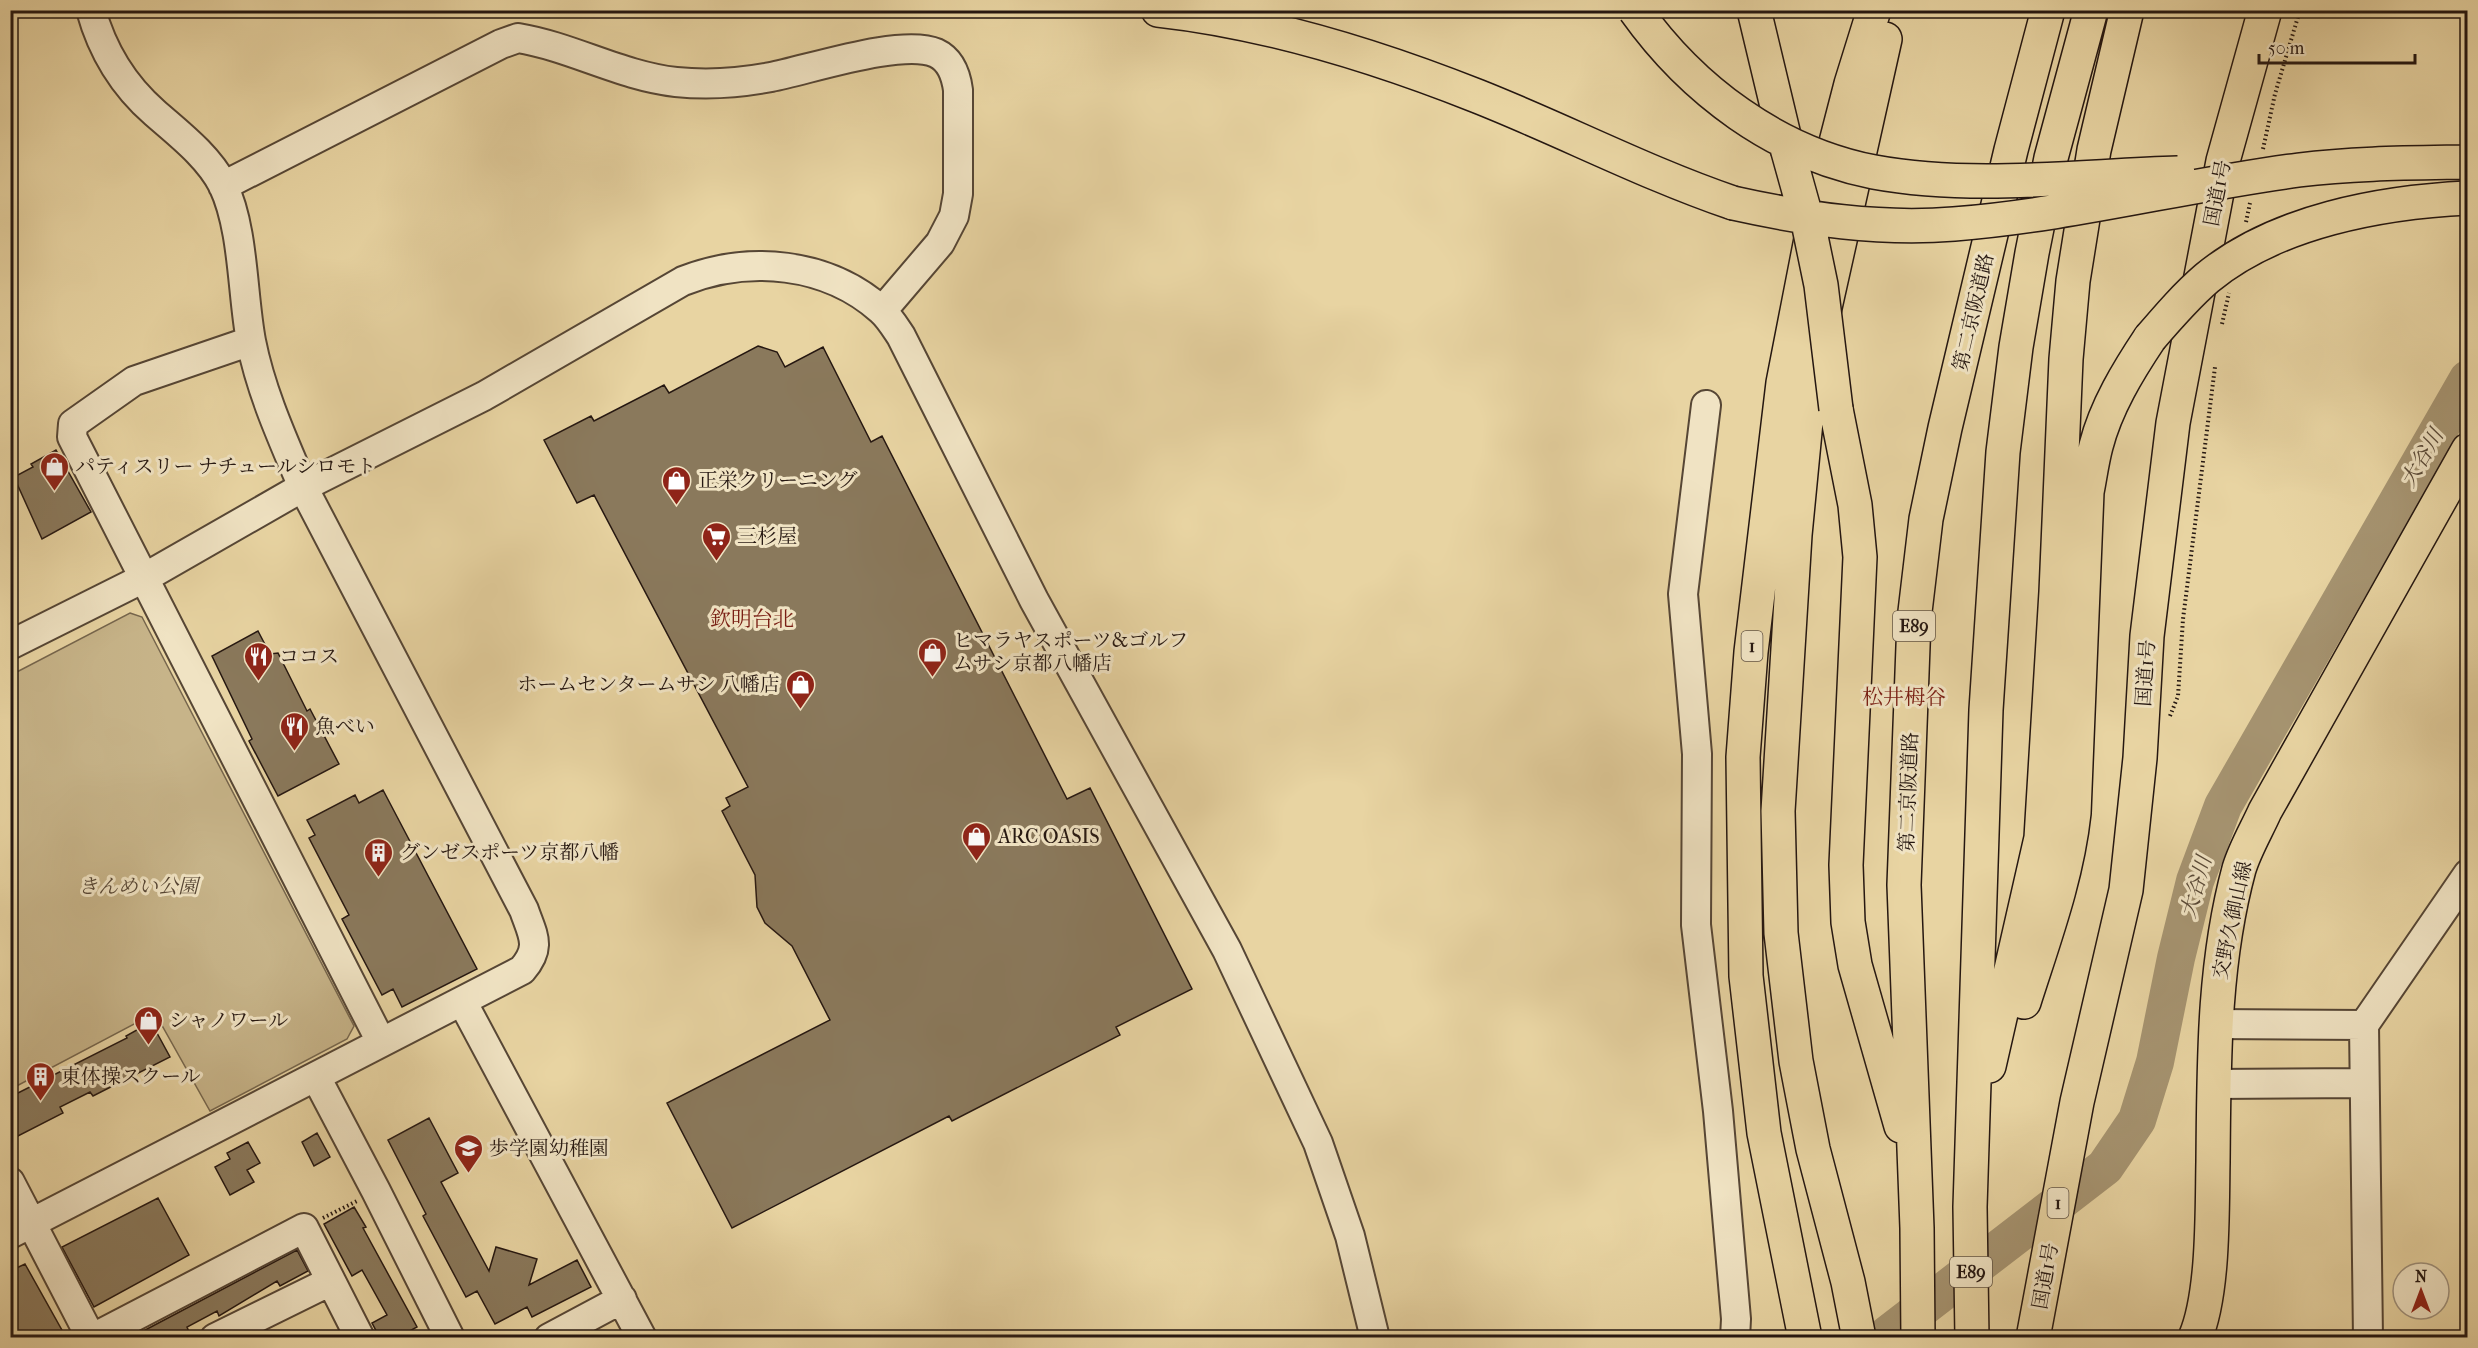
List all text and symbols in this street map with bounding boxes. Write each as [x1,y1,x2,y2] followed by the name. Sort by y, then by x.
[2259,27,2415,65] scale bar
[2268,38,2305,59] text: 50 m
[2200,158,2235,228] street label: 国道1号
[1949,251,1998,373] street label: 第二京阪道路
[2396,423,2449,491] water label: 大谷川
[38,450,70,492] shop icon: パティスリー ナチュールシロモト
[75,455,376,478] place label: パティスリー ナチュールシロモト
[661,464,693,506] shop icon: 正栄クリーニング
[698,469,858,492] place label: 正栄クリーニング
[700,520,732,562] supermarket icon: 三杉屋
[737,525,797,548] place label: 三杉屋
[710,607,794,631] district label: 欽明台北
[1893,611,1935,641] road number: E89
[953,629,1188,675] place label: ヒマラヤスポーツ&ゴルフ ムサシ京都八幡店
[1742,631,1762,661] road number: 1
[916,636,948,678] shop icon: ヒマラヤスポーツ&ゴルフ ムサシ京都八幡店
[2132,639,2159,707] street label: 国道1号
[242,640,274,682] restaurant icon: ココス
[279,645,339,668] place label: ココス
[785,668,817,710] shop icon: ホームセンタームサシ 八幡店
[517,673,780,696] place label: ホームセンタームサシ 八幡店
[1862,685,1946,709] district label: 松井栂谷
[278,710,310,752] restaurant icon: 魚べい
[315,715,375,738] place label: 魚べい
[1895,732,1922,852] street label: 第二京阪道路
[961,820,993,862] shop icon: ARC OASIS
[997,825,1100,848] place label: ARC OASIS
[363,836,395,878] building icon: グンゼスポーツ京都八幡
[400,841,619,864] place label: グンゼスポーツ京都八幡
[2176,851,2217,921] water label: 大谷川
[2209,859,2256,981] street label: 交野久御山線
[78,875,201,898] park label: きんめい公園
[132,1004,164,1046] shop icon: シャノワール
[169,1009,288,1032] place label: シャノワール
[24,1060,56,1102] building icon: 東体操スクール
[61,1065,201,1088] place label: 東体操スクール
[452,1132,484,1174] school or university icon: 歩学園幼稚園
[489,1137,609,1160] place label: 歩学園幼稚園
[2048,1188,2068,1218] road number: 1
[2028,1241,2063,1311] street label: 国道1号
[1950,1257,1992,1287] road number: E89
[2391,1261,2451,1321] north arrow
[2415,1267,2428,1286] text: N

